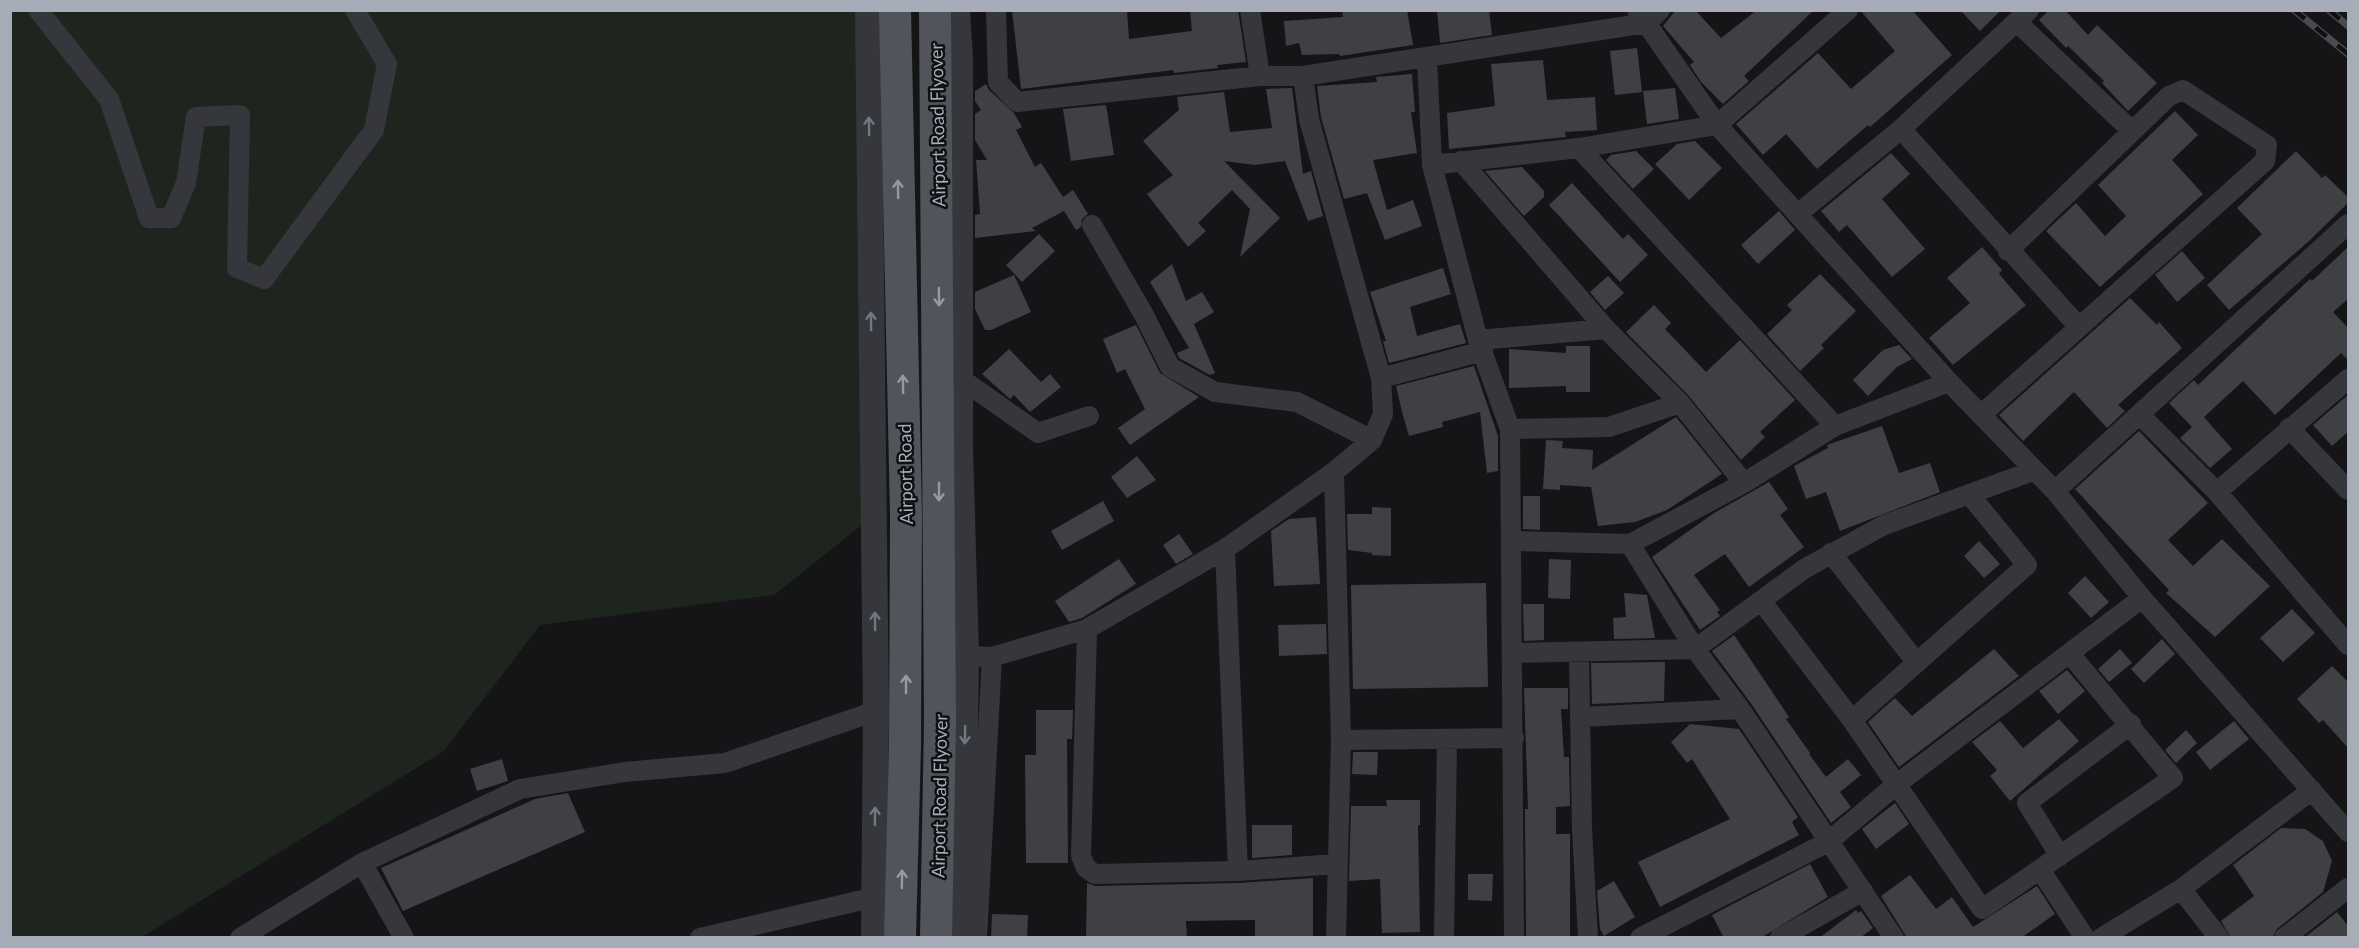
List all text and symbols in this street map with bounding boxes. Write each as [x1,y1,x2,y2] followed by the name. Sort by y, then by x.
[925,42,949,207] street label: Airport Road Flyover
[863,117,875,137] one-way arrow
[893,180,904,200] one-way arrow
[933,287,945,307] one-way arrow
[865,312,877,332] one-way arrow
[897,375,909,395] one-way arrow
[893,423,917,525] street label: Airport Road
[933,482,945,502] one-way arrow
[869,612,881,632] one-way arrow
[900,675,912,695] one-way arrow
[927,713,951,878] street label: Airport Road Flyover
[959,725,971,745] one-way arrow
[869,807,881,827] one-way arrow
[896,870,908,890] one-way arrow

